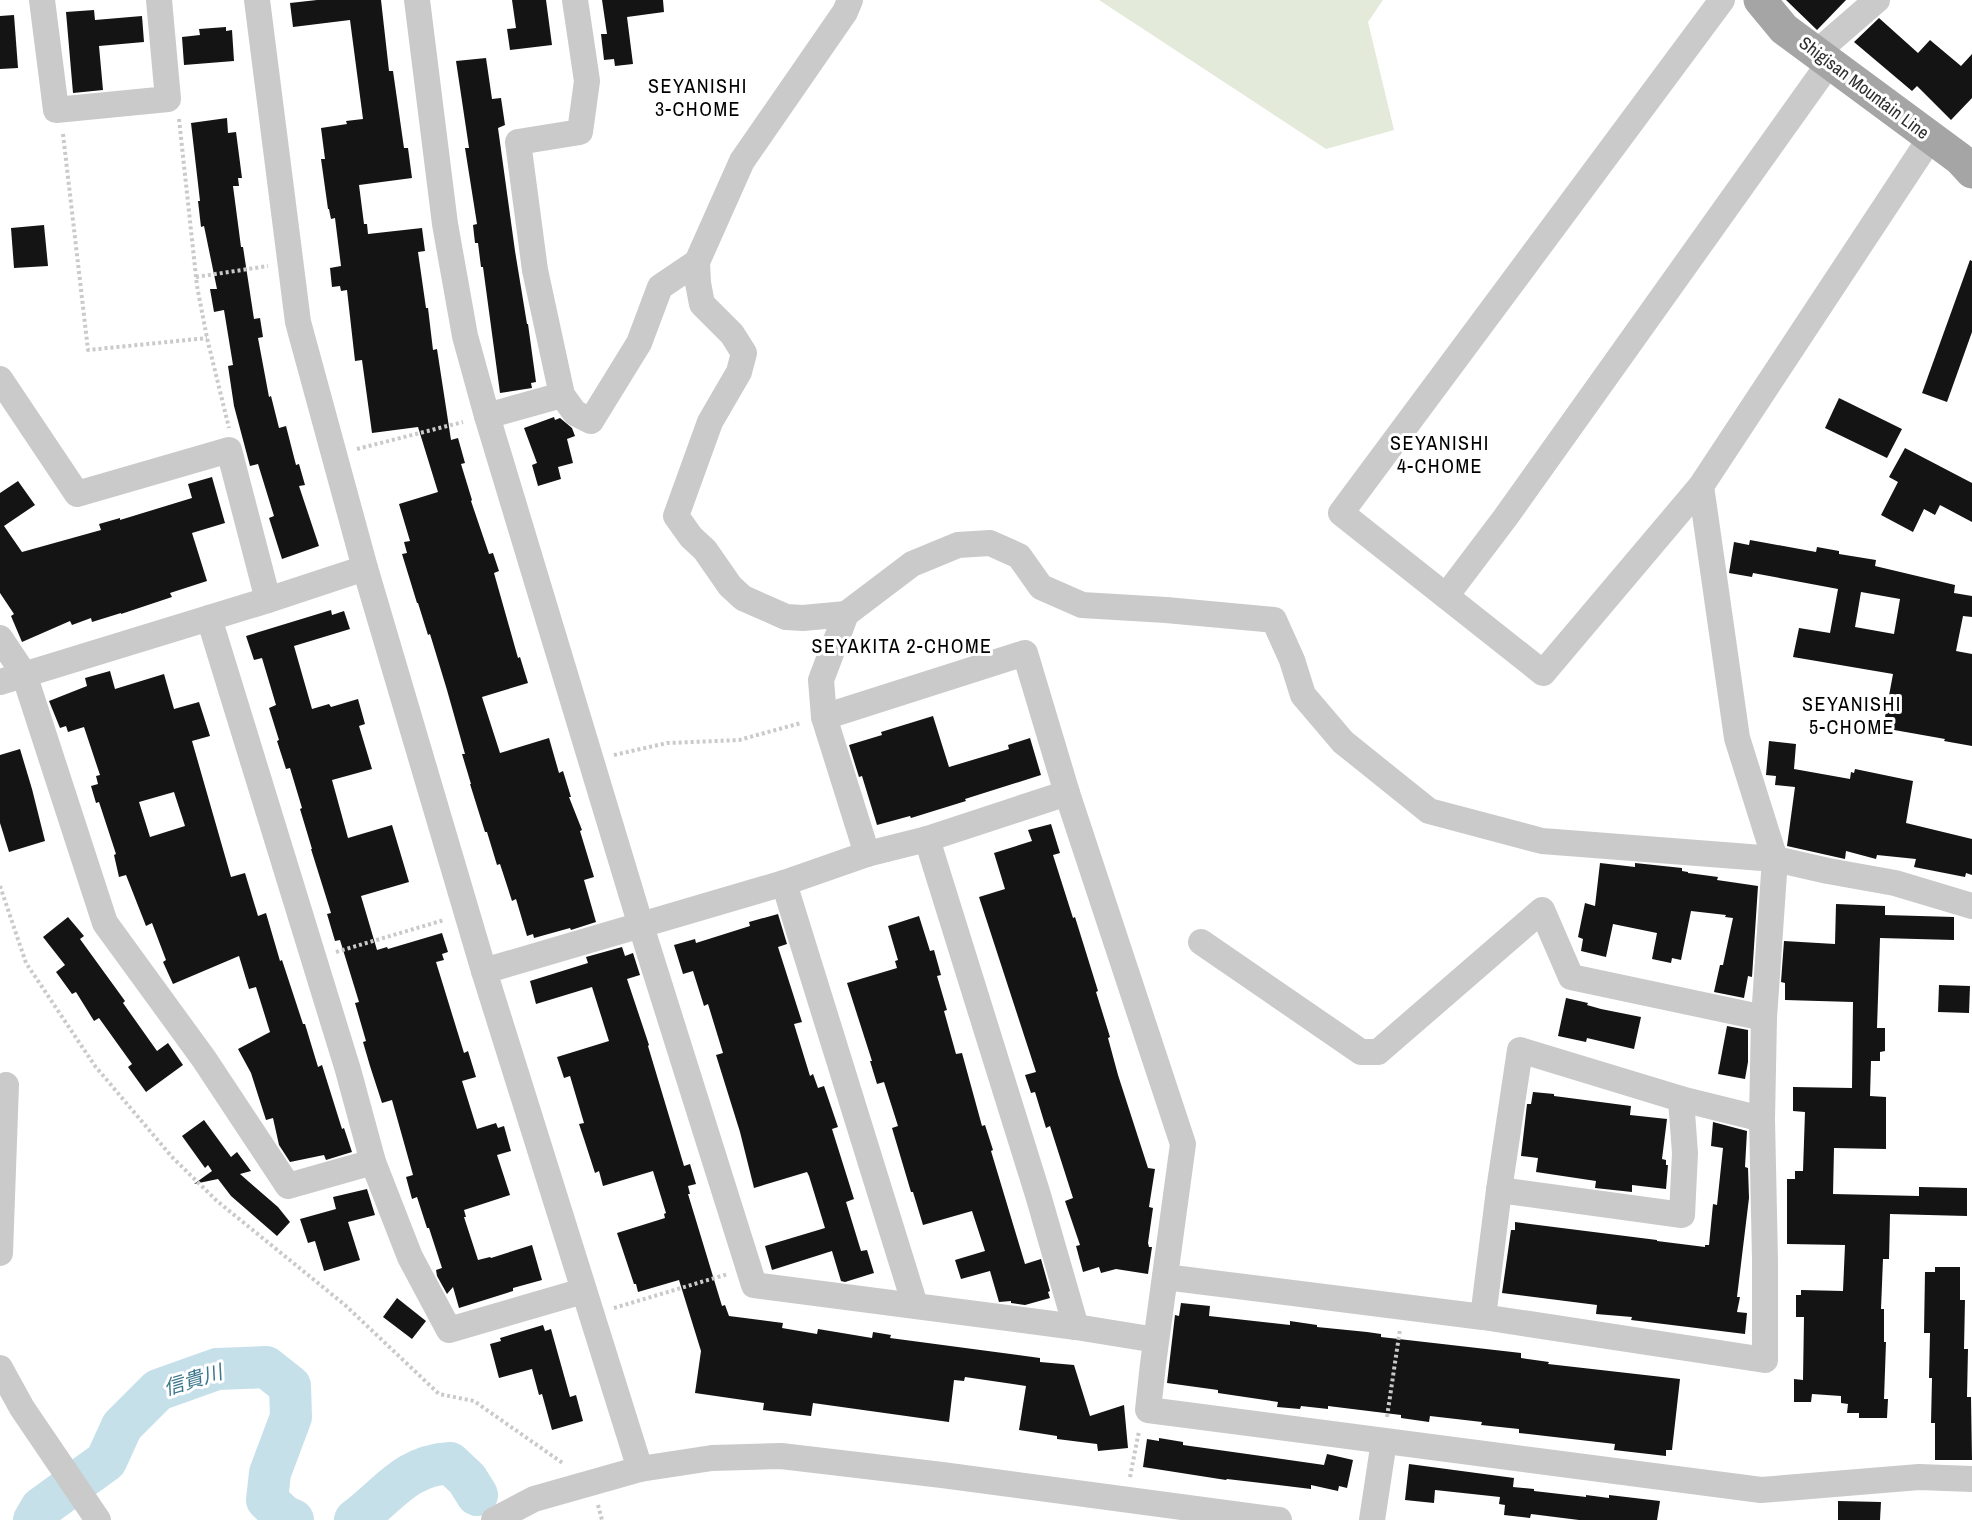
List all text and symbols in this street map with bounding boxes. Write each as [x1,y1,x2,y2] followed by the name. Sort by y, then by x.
[1794,30,1934,145] street label: Shigisan Mountain Line
[648,72,748,122] district label: SEYANISHI 3-CHOME
[1390,429,1490,479] district label: SEYANISHI 4-CHOME
[811,632,993,659] district label: SEYAKITA 2-CHOME
[1802,690,1902,740] district label: SEYANISHI 5-CHOME
[160,1357,227,1401] water label: 信貴川

